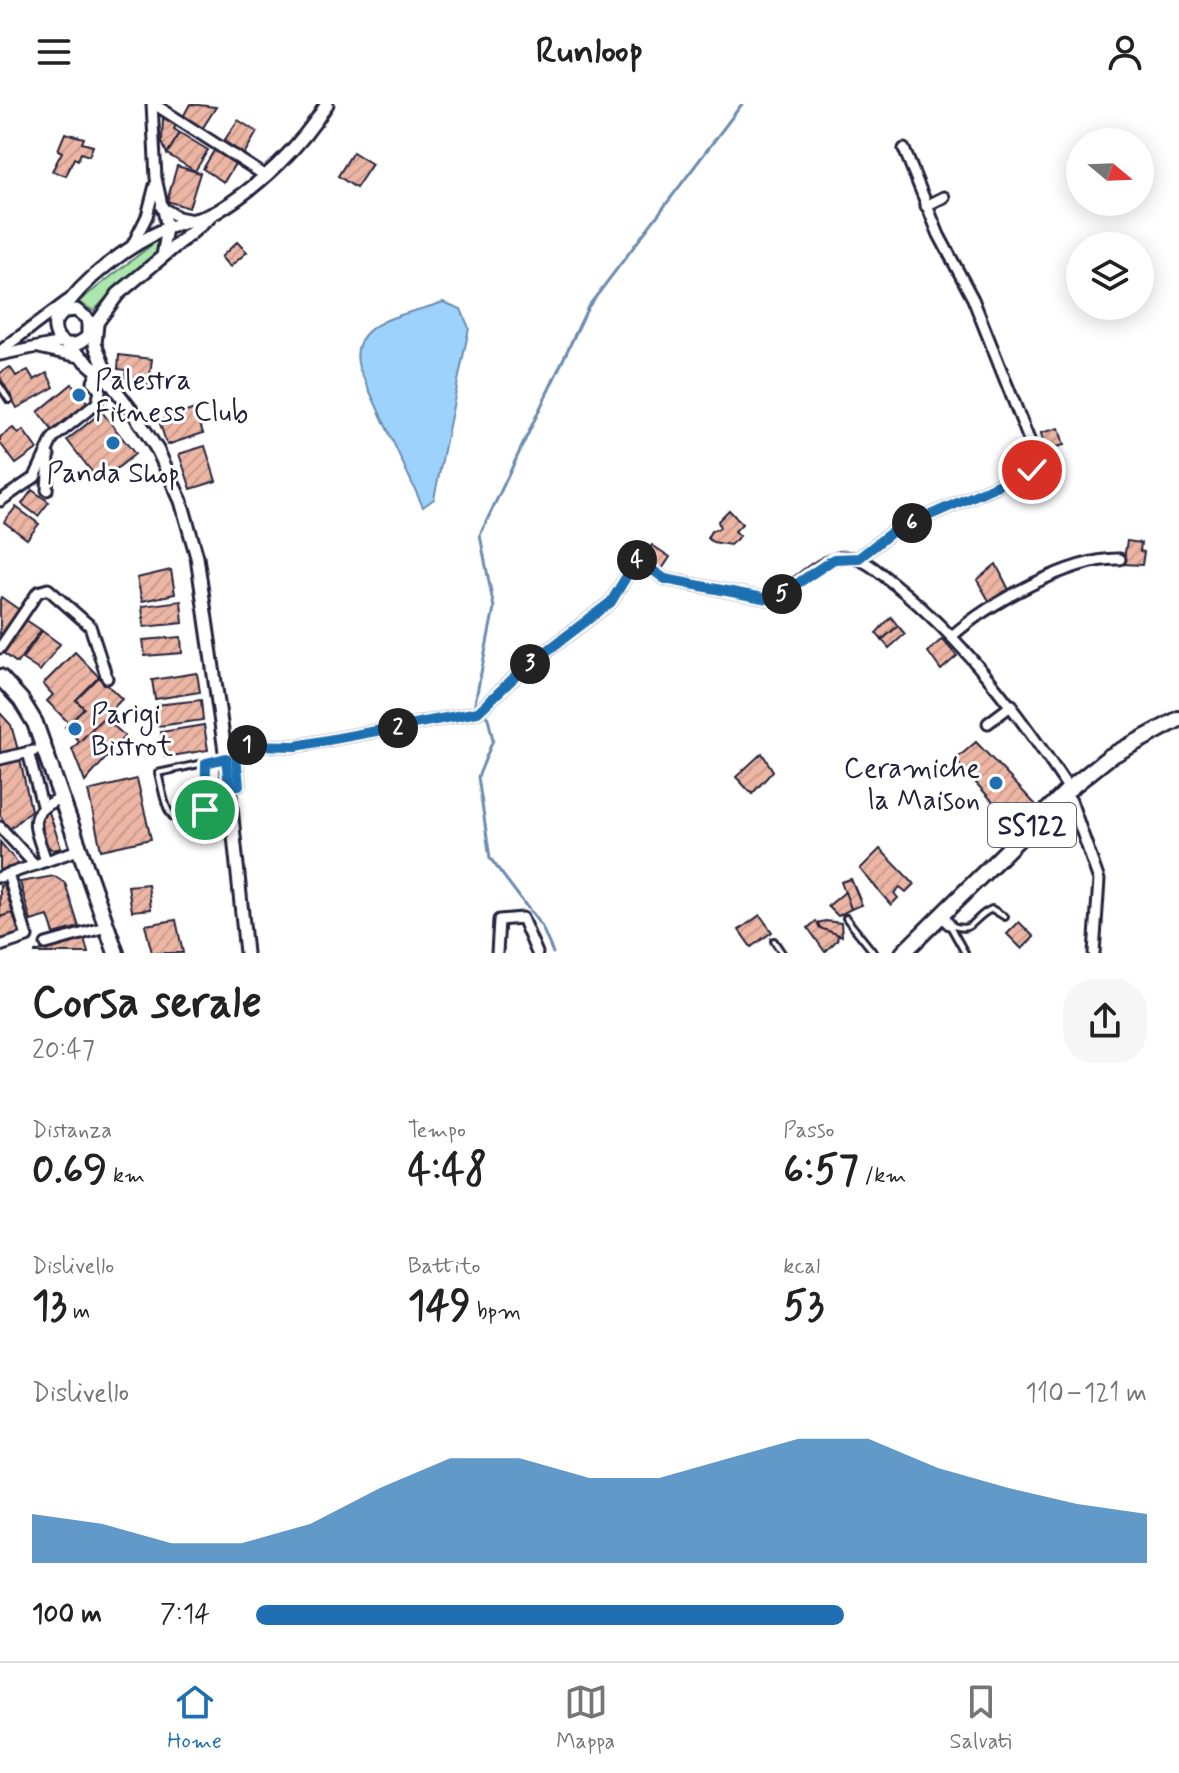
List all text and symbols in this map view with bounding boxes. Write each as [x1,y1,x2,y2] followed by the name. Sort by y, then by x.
[536,29,643,76] text: Runloop
[32,30,76,74] icon: menu
[1103,30,1147,74] icon: person
[1066,128,1154,216] north arrow
[1066,128,1154,320] map controls
[1066,232,1154,320] button: layers
[95,363,248,432] place label: Palestra Fitness Club
[70,386,88,404] marker: Palestra Fitness Club
[104,434,122,452] marker: Panda Shop
[998,436,1066,504] pin
[1010,448,1054,492] icon: check
[46,456,180,493] place label: Panda Shop
[892,503,932,543] pin: 6
[906,509,918,537] text: 6
[617,540,657,580] pin: 4
[631,546,643,574] text: 4
[762,574,802,614] pin: 5
[775,580,789,608] text: 5
[510,644,550,684] pin: 3
[525,650,535,678] text: 3
[91,697,174,766] place label: Parigi Bistrot
[378,708,418,748] pin: 2
[393,714,403,742] text: 2
[66,720,84,738] marker: Parigi Bistrot
[227,725,267,765] pin: 1
[242,731,252,759] text: 1
[844,751,980,820] place label: Ceramiche la Maison
[987,774,1005,792] marker: Ceramiche la Maison
[171,776,239,844] pin
[183,788,227,832] icon: arrive
[988,803,1076,847] road number: SS122
[32,975,262,1033] text: Corsa serale
[1063,979,1147,1063] button: share
[32,1034,95,1068] text: 20:47
[32,1117,112,1145] text: Distanza
[408,1117,466,1145] text: Tempo
[783,1117,835,1145] text: Passo
[32,1145,107,1197] text: 0.69
[408,1145,487,1197] text: 4:48
[783,1145,859,1197] text: 6:57
[107,1162,145,1190] text: km
[859,1162,906,1190] text: /km
[32,1253,114,1281] text: Dislivello
[408,1253,480,1281] text: Battito
[783,1253,820,1281] text: kcal
[32,1281,67,1333] text: 13
[408,1281,471,1333] text: 149
[783,1281,824,1333] text: 53
[67,1298,90,1326] text: m
[471,1298,521,1326] text: bpm
[32,1377,129,1411] text: Dislivello
[1025,1377,1147,1411] text: 110–121 m
[32,1598,102,1632] text: 100 m
[160,1598,210,1632] text: 7:14
[167,1680,222,1756] tab: Home
[556,1680,615,1756] tab: Mappa
[950,1680,1012,1756] tab: Salvati

